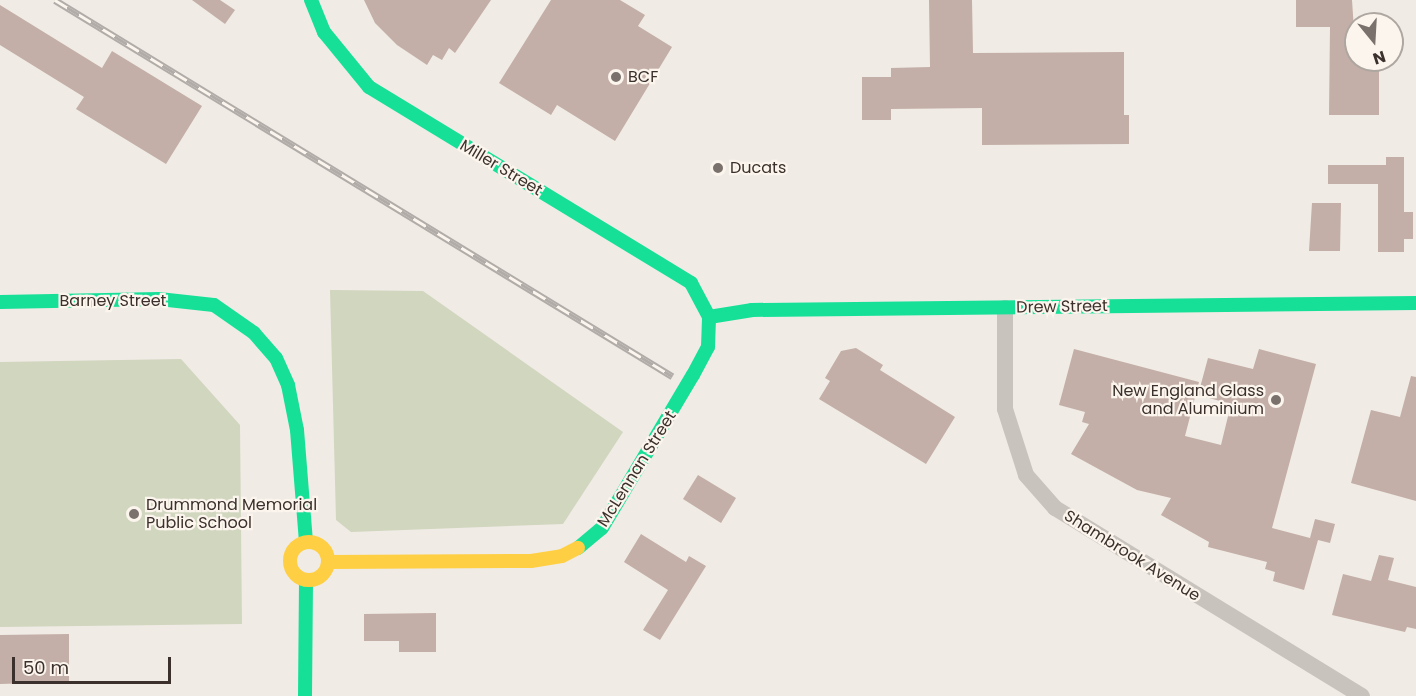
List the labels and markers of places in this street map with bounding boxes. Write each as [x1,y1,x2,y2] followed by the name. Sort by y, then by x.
[628,67,658,87] place label: BCF
[609,70,623,84] marker: BCF
[730,158,786,178] place label: Ducats
[711,161,725,175] marker: Ducats
[1112,381,1264,419] place label: New England Glass and Aluminium
[1269,393,1283,407] marker: New England Glass and Aluminium
[146,495,317,533] place label: Drummond Memorial Public School
[127,507,141,521] marker: Drummond Memorial Public School

